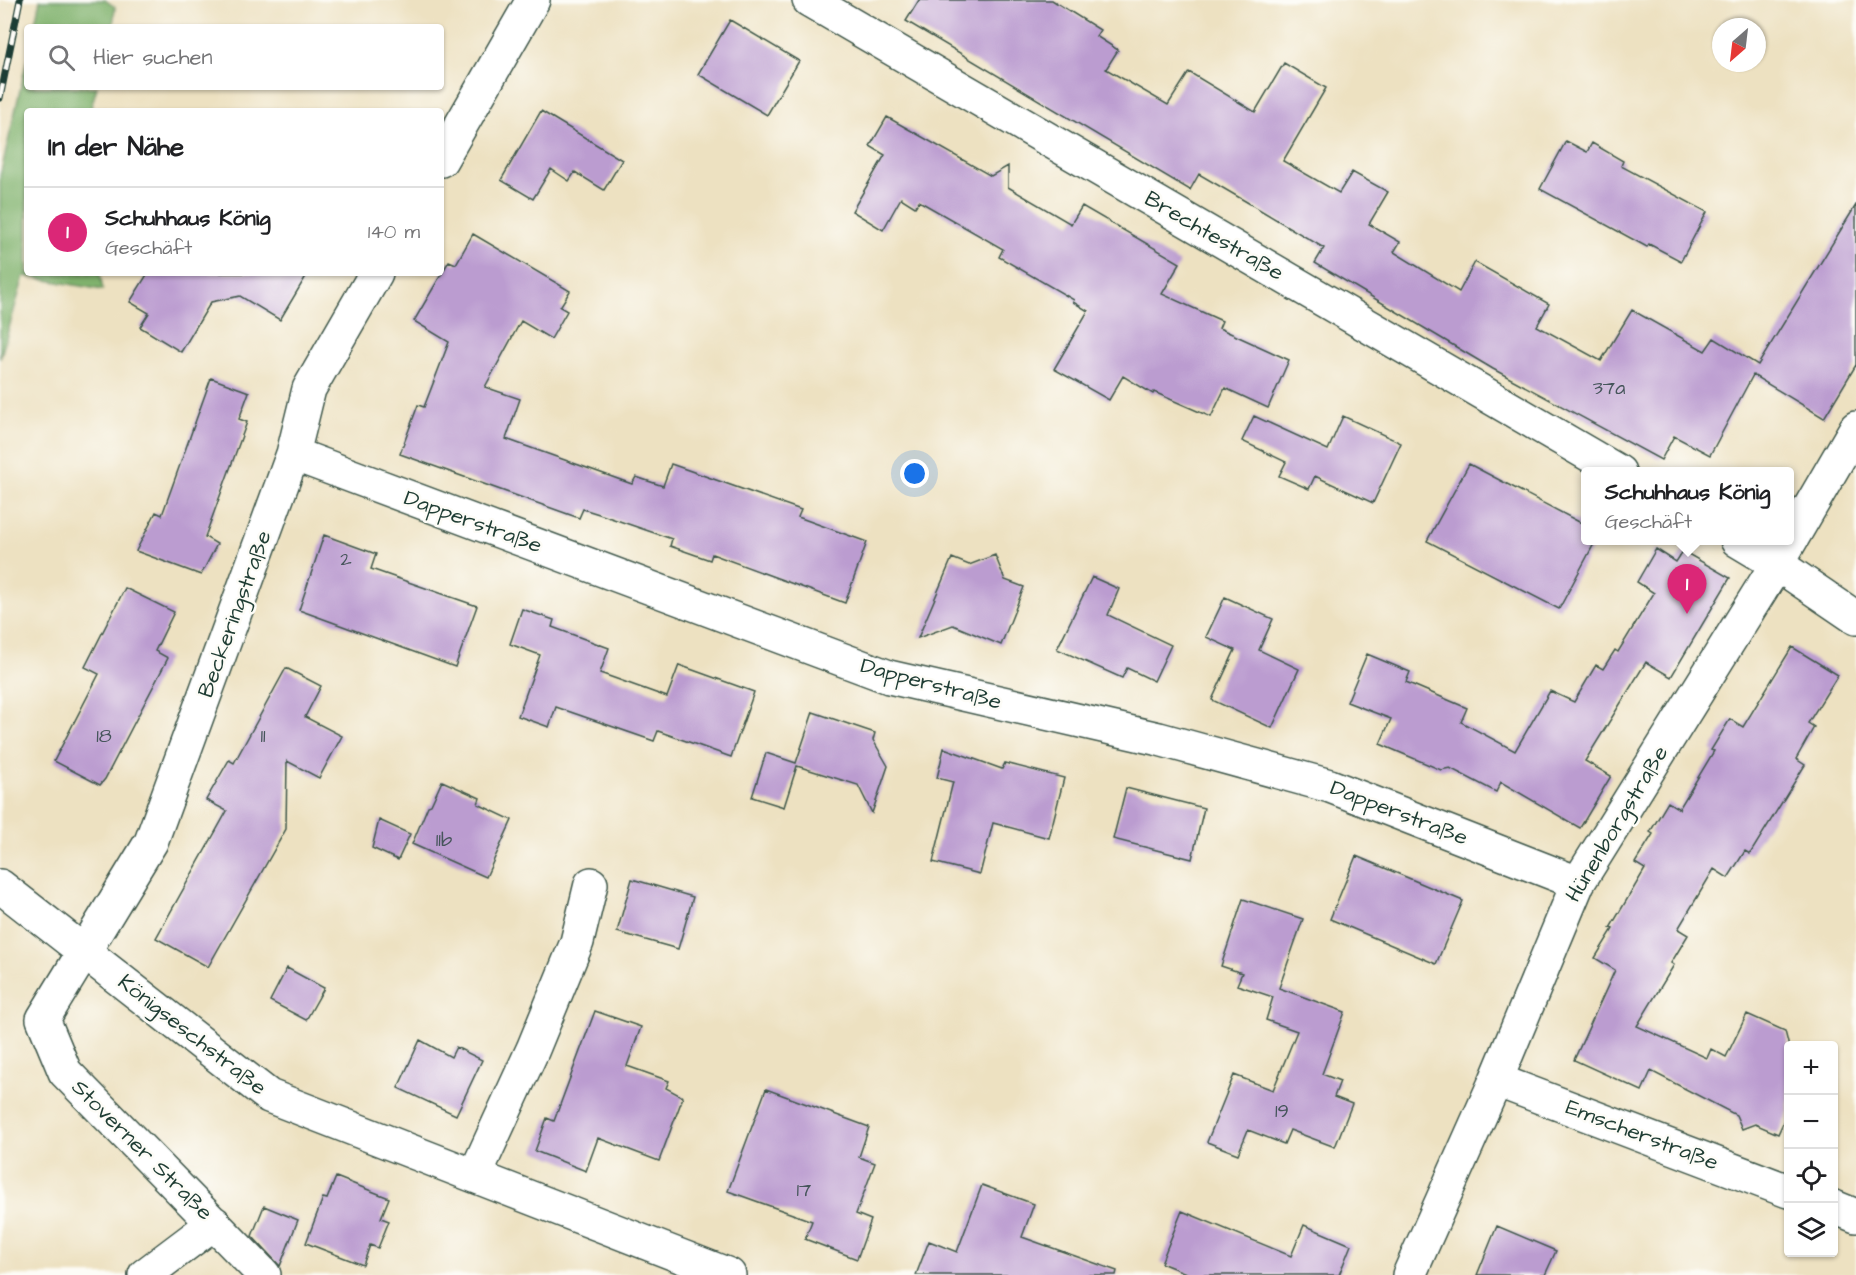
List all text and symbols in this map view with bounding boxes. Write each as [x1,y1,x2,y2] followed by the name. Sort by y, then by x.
[1712,18,1766,72] north arrow
[24,24,444,90] search box
[45,41,78,74] icon: search
[93,42,212,73] text: Hier suchen
[48,129,184,165] text: In der Nähe
[1139,184,1289,288] street label: Brechtestraße
[105,203,271,234] text: Schuhhaus König
[66,218,69,246] text: 1
[368,218,420,246] text: 140 m
[105,234,192,262] text: Geschäft
[1593,374,1625,402] house number: 37a
[900,459,929,488] your location
[1581,467,1794,545] popup
[1605,477,1770,508] text: Schuhhaus König
[400,483,546,561] street label: Dapperstraße
[1605,508,1692,536] text: Geschäft
[190,526,281,702] street label: Beckeringstraße
[340,545,352,573] house number: 2
[1668,564,1706,614] pin: 1
[857,650,1005,718] street label: Dapperstraße
[96,722,112,750] house number: 18
[260,722,266,750] house number: 11
[1558,740,1677,909] street label: Hünenborgstraße
[1326,773,1472,853] street label: Dapperstraße
[436,826,452,854] house number: 11b
[111,967,273,1104] street label: Königseschstraße
[1784,1041,1838,1257] map controls
[1784,1041,1838,1095] button: +
[64,1072,220,1228] street label: Stoverner Straße
[1561,1092,1723,1178] street label: Emscherstraße
[1784,1095,1838,1149] button: −
[1275,1097,1289,1125] house number: 19
[1784,1149,1838,1203] button: locate
[797,1176,811,1204] house number: 17
[1784,1203,1838,1257] button: layers

